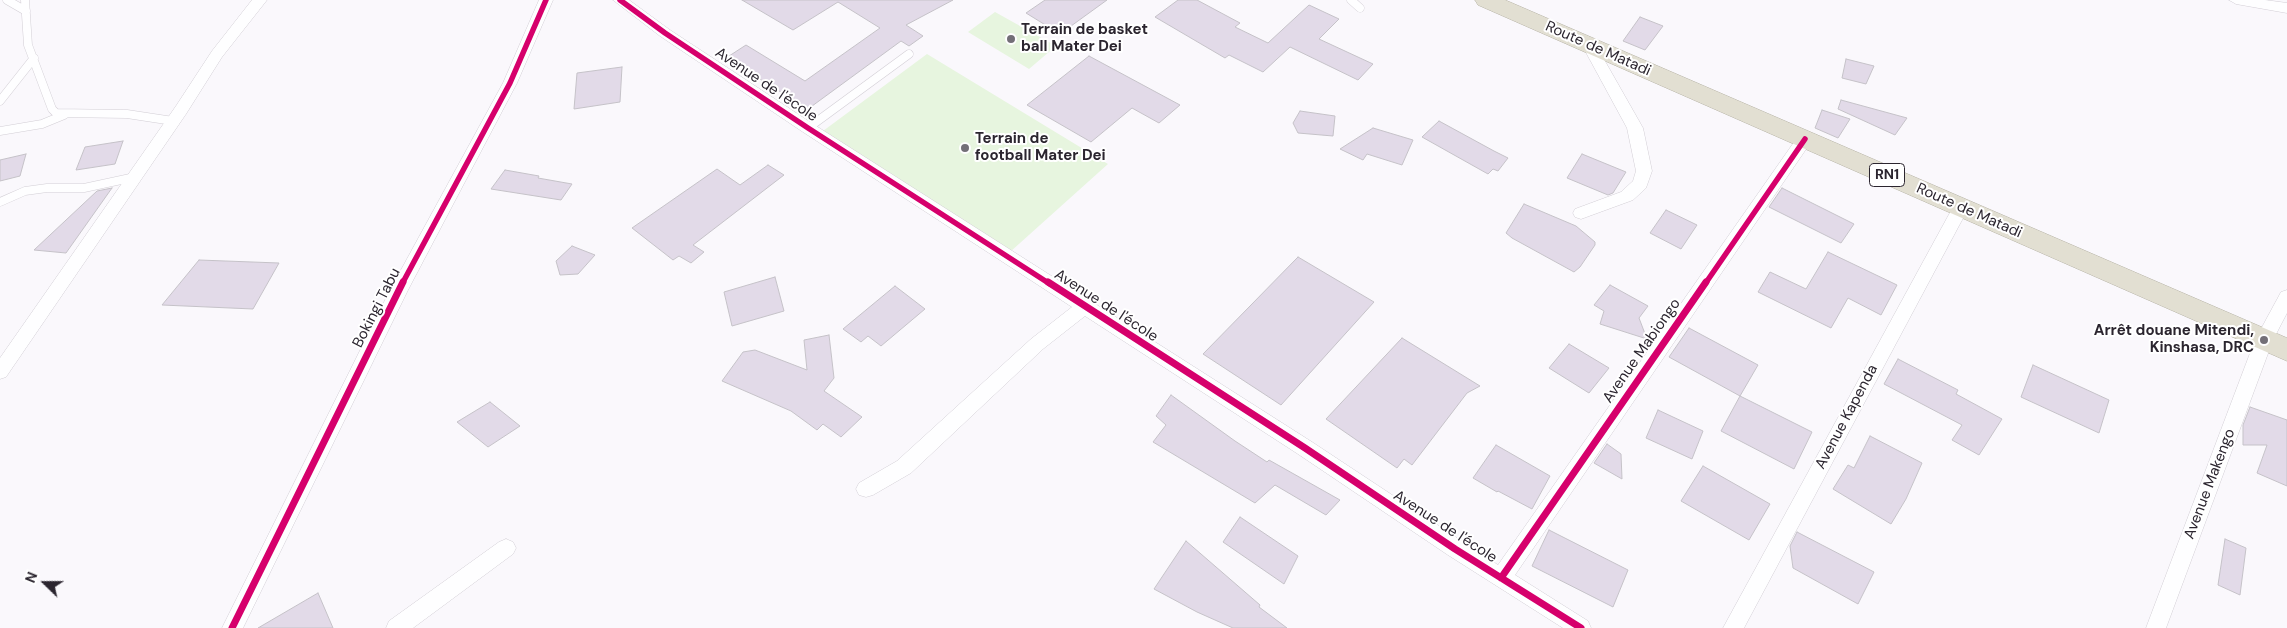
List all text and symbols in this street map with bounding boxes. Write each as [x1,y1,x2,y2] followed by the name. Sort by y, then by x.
[1542,18,1654,80] street label: Route de Matadi
[1021,21,1148,56] place label: Terrain de basket ball Mater Dei
[1005,33,1017,45] marker: Terrain de basket ball Mater Dei
[711,44,821,126] street label: Avenue de l'école
[975,130,1106,165] place label: Terrain de football Mater Dei
[959,142,971,154] marker: Terrain de football Mater Dei
[1870,164,1904,186] road number: RN1
[1913,180,2025,242] street label: Route de Matadi
[349,265,405,351] street label: Bokingi Tabu
[1051,266,1161,346] street label: Avenue de l'école
[1599,295,1685,407] street label: Avenue Mabiongo
[2094,322,2254,357] place label: Arrêt douane Mitendi, Kinshasa, DRC
[2258,334,2270,346] marker: Arrêt douane Mitendi, Kinshasa, DRC
[1812,362,1882,472] street label: Avenue Kapenda
[2181,426,2239,542] street label: Avenue Makengo
[1390,487,1500,567] street label: Avenue de l'école
[20,558,70,608] north arrow
[21,569,41,585] text: N

